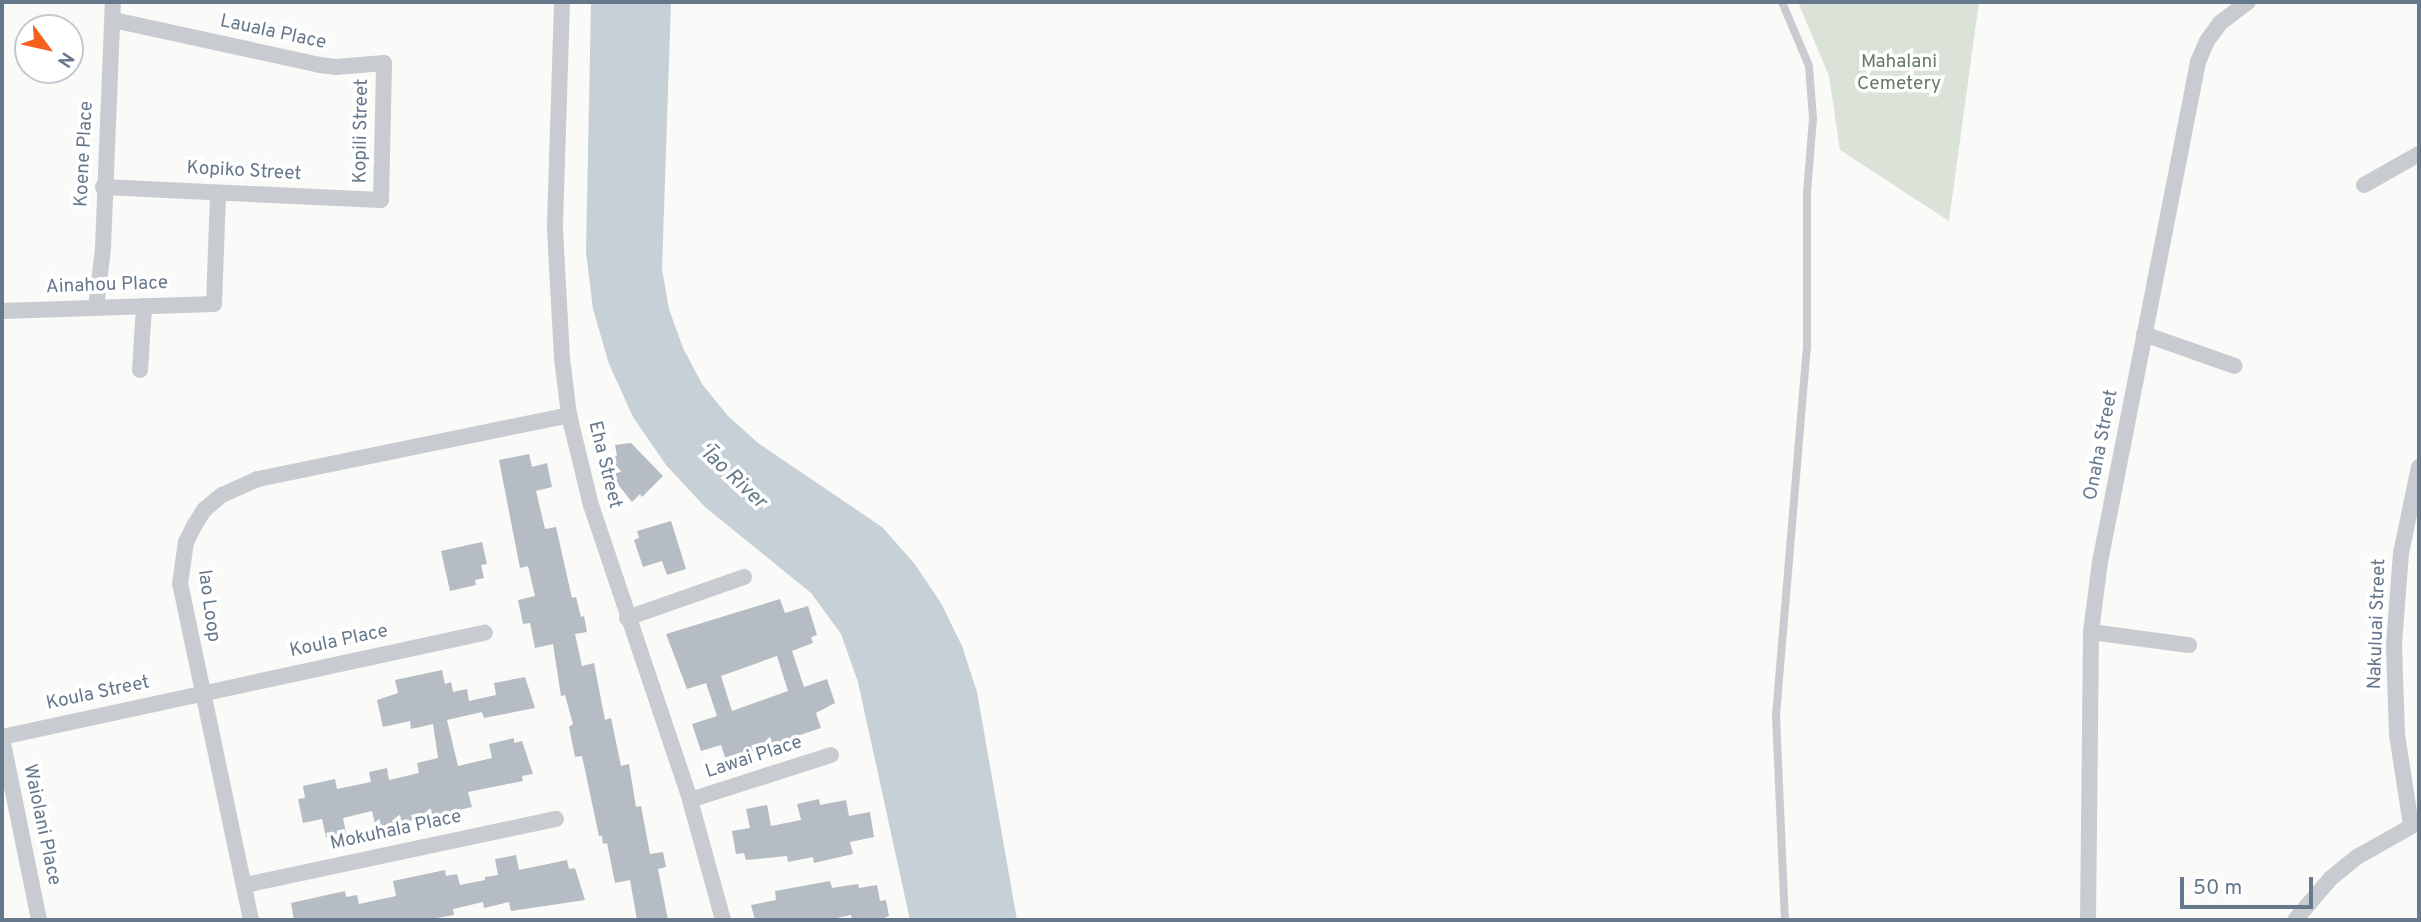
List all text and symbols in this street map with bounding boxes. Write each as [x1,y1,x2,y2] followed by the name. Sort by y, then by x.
[218,11,328,55] street label: Lauala Place
[14,14,84,84] north arrow
[51,47,79,72] text: N
[1857,52,1941,96] park label: Mahalani Cemetery
[350,78,374,184] street label: Kopili Street
[71,100,99,208] street label: Koene Place
[186,158,302,186] street label: Kopiko Street
[45,272,169,300] street label: Ainahou Place
[2080,388,2124,502] street label: Onaha Street
[582,419,626,511] street label: Eha Street
[693,439,771,515] water label: ʻĪao River
[2364,558,2392,690] street label: Nakuluai Street
[192,568,224,644] street label: Iao Loop
[288,620,390,664] street label: Koula Place
[44,672,152,716] street label: Koula Street
[703,732,805,784] street label: Lawai Place
[17,762,65,888] street label: Waiolani Place
[328,806,464,856] street label: Mokuhala Place
[2183,862,2316,906] scale bar
[2193,875,2242,902] text: 50 m

